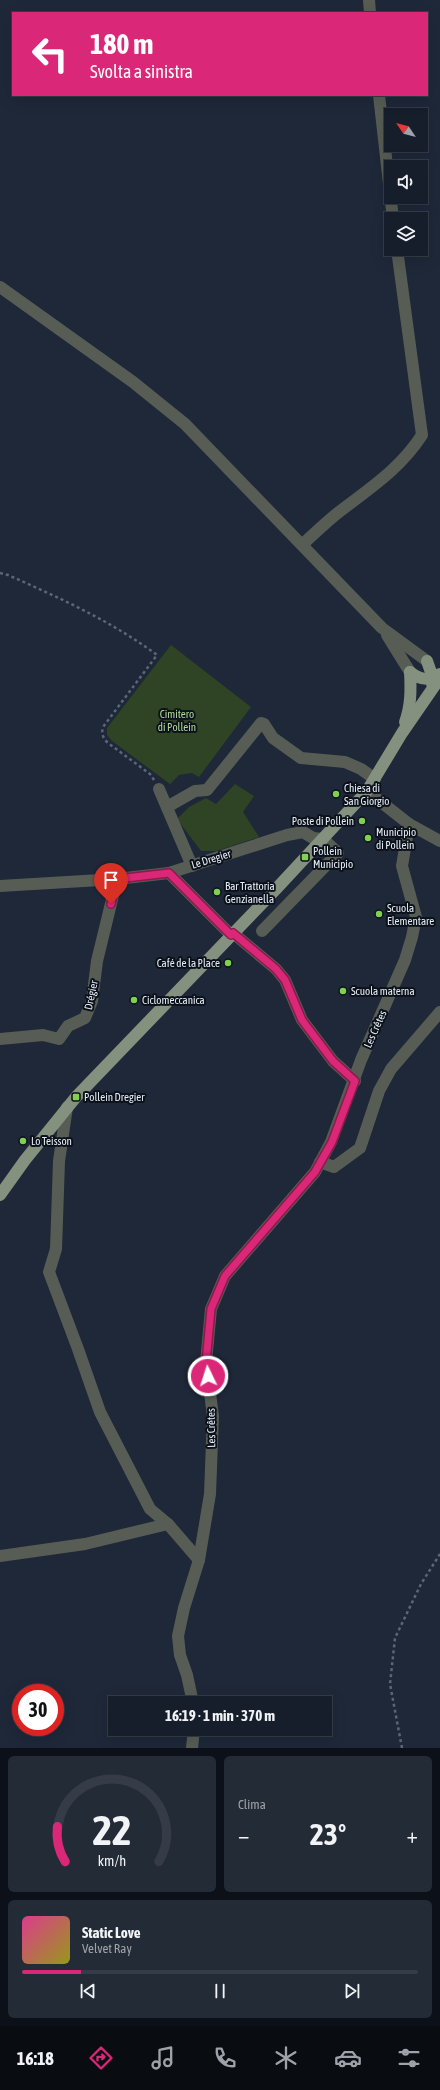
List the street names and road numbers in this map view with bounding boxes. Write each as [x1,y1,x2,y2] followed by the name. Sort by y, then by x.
[190,847,233,871] street label: Le Dregier
[82,978,100,1011] street label: Drégier
[361,1008,389,1050] street label: Les Crêtes
[205,1408,217,1448] street label: Les Crêtes

